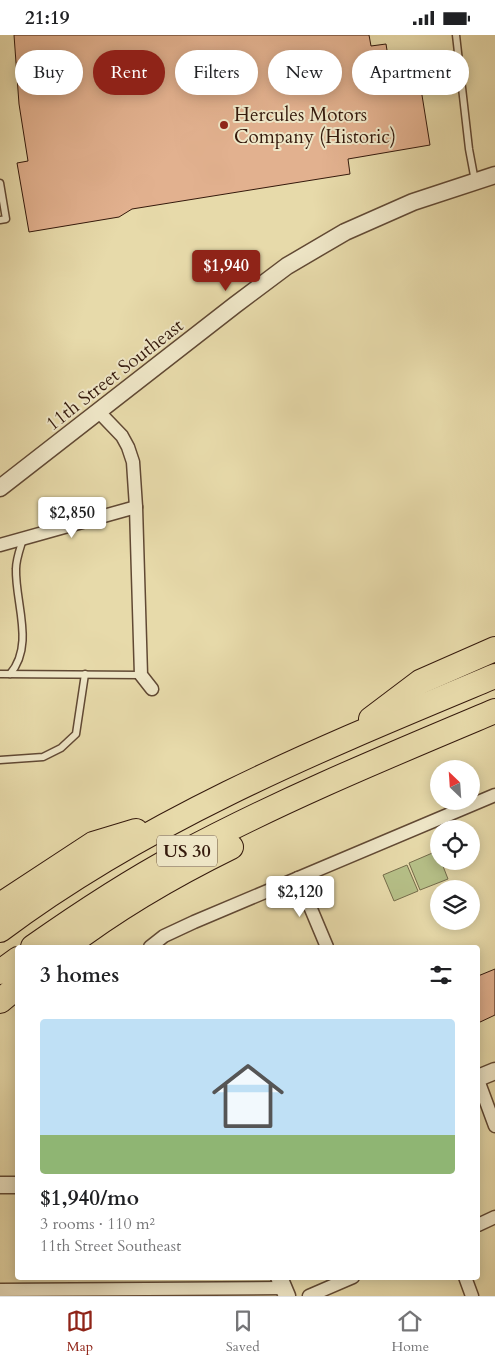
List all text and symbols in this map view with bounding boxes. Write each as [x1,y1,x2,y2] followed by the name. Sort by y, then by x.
[25,5,69,31] text: 21:19
[15,50,83,95] chip: Buy
[93,50,165,95] chip: Rent
[175,50,258,95] chip: Filters
[268,50,342,95] chip: New
[352,50,469,95] chip: Apartment
[234,102,396,150] place label: Hercules Motors Company (Historic)
[218,119,230,131] marker: Hercules Motors Company (Historic)
[185,249,267,292] pin: $1,940
[203,255,249,277] text: $1,940
[41,313,189,437] street label: 11th Street Southeast
[31,497,113,539] pin: $2,850
[49,502,95,524] text: $2,850
[430,760,480,810] north arrow
[430,760,480,930] map controls
[430,820,480,870] button: locate
[157,835,217,866] road number: US 30
[259,875,341,918] pin: $2,120
[430,880,480,930] button: layers
[277,881,323,903] text: $2,120
[40,961,119,990] text: 3 homes
[427,961,455,989] icon: filters
[203,1051,293,1141] icon: home
[40,1184,139,1213] text: $1,940/mo
[40,1213,155,1235] text: 3 rooms · 110 m²
[40,1235,181,1257] text: 11th Street Southeast
[66,1307,94,1356] tab: Map
[226,1307,260,1356] tab: Saved
[392,1307,429,1356] tab: Home

